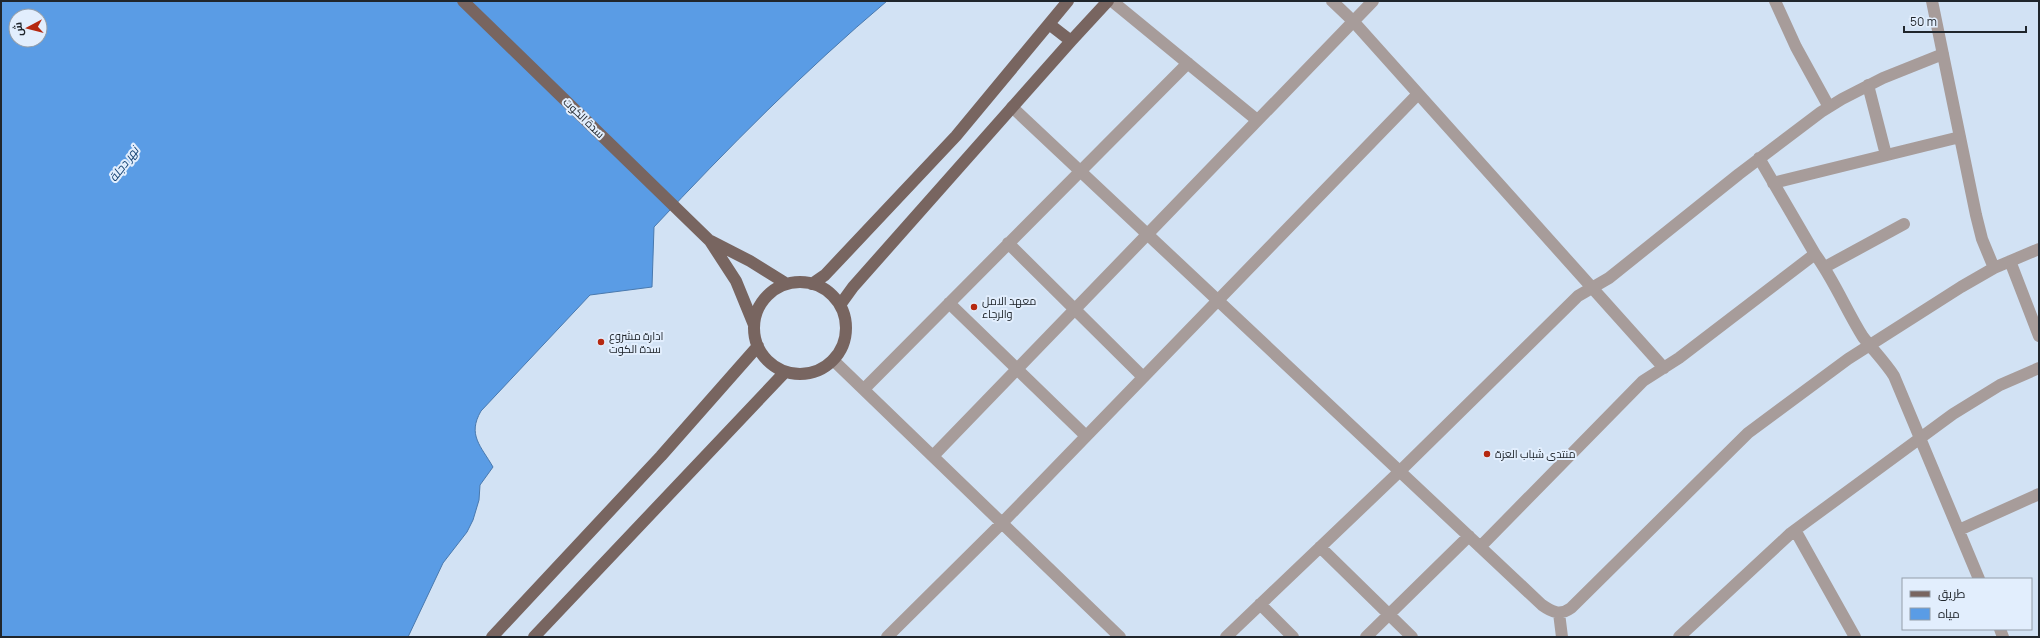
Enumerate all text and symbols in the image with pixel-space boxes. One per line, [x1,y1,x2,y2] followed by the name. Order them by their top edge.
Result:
[8,8,48,48] north arrow
[1904,8,2026,34] scale bar
[1910,13,1937,30] text: 50 m
[9,21,26,37] text: ش
[560,94,608,141] street label: سدة الكوت
[105,141,144,185] water label: نهر دجلة
[982,293,1036,321] place label: معهد الامل والرجاء
[969,302,979,312] marker: معهد الامل والرجاء
[609,328,663,356] place label: ادارة مشروع سدة الكوت
[596,337,606,347] marker: ادارة مشروع سدة الكوت
[1495,446,1576,461] place label: منتدى شباب العزة
[1482,449,1492,459] marker: منتدى شباب العزة
[1902,578,2032,630] legend
[1938,585,1966,602] text: طريق
[1938,605,1960,622] text: مياه

